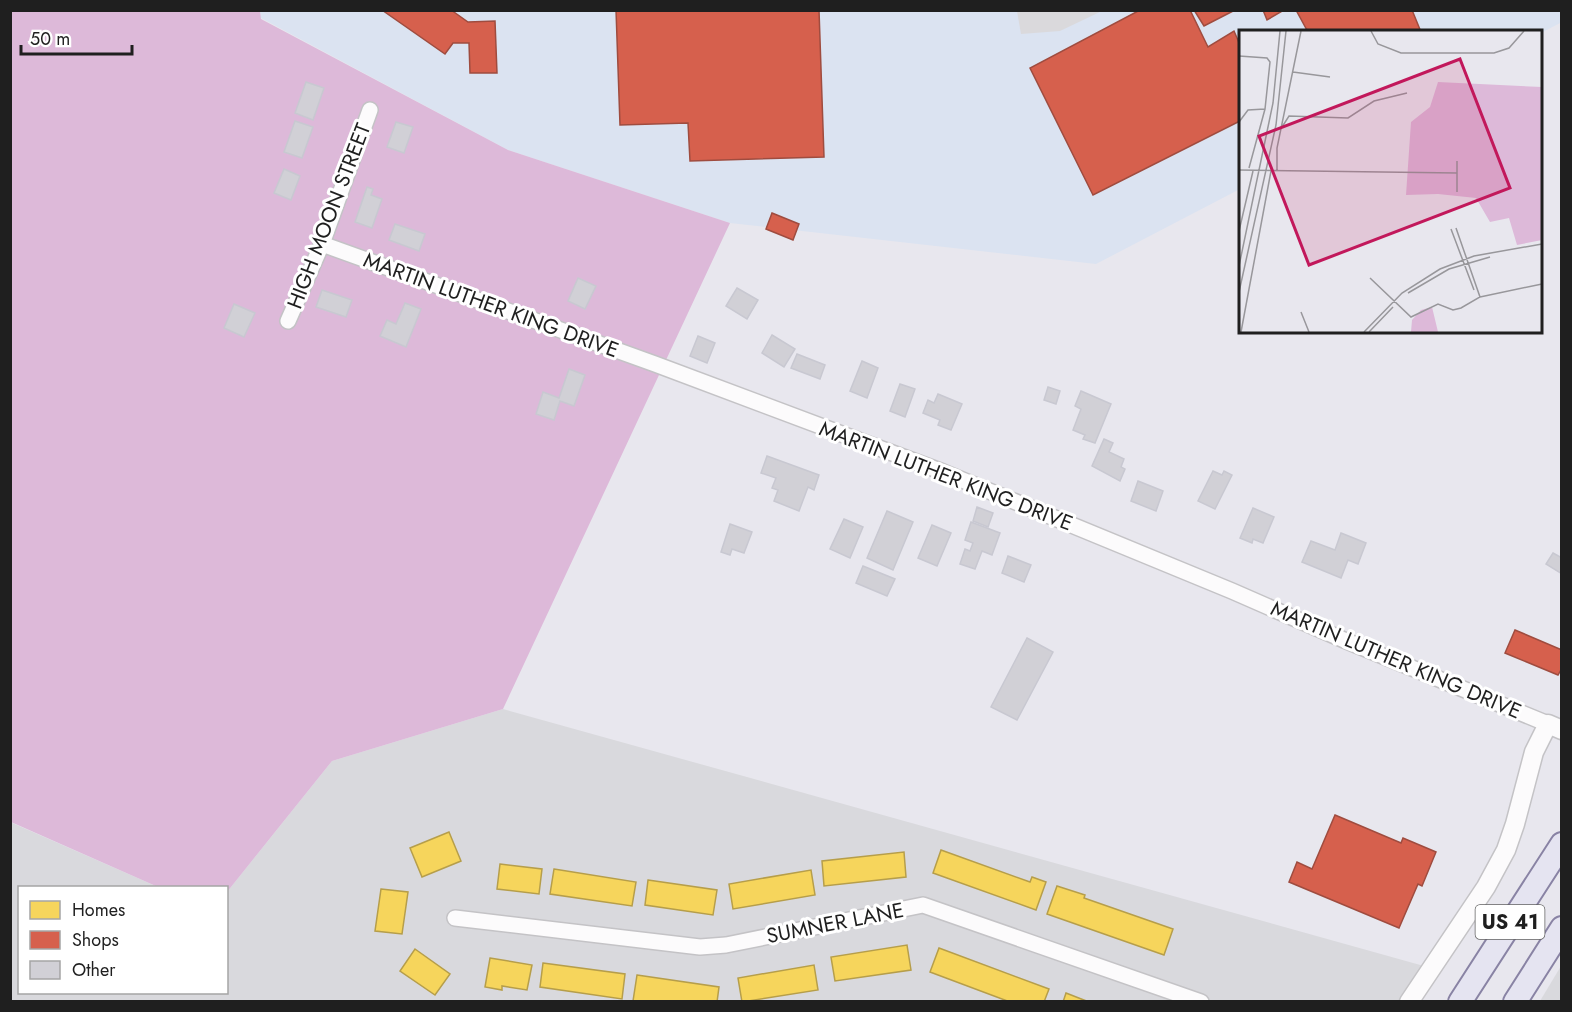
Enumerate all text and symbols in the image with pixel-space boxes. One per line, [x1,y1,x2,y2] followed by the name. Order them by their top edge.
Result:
[21,18,132,56] scale bar
[30,26,70,52] text: 50 m
[1239,30,1542,333] inset map
[280,119,378,313] street label: HIGH MOON STREET
[359,245,623,365] street label: MARTIN LUTHER KING DRIVE
[815,414,1077,538] street label: MARTIN LUTHER KING DRIVE
[1266,594,1526,726] street label: MARTIN LUTHER KING DRIVE
[18,886,228,994] legend
[764,895,906,951] street label: SUMNER LANE
[72,897,125,923] text: Homes
[1476,905,1544,939] road number: US 41
[72,927,119,953] text: Shops
[72,957,116,983] text: Other

